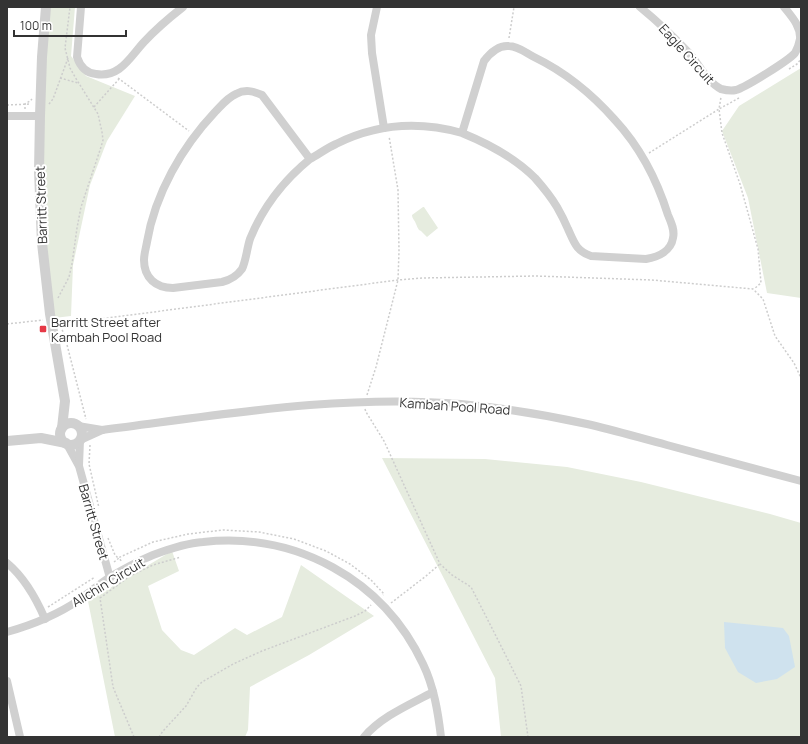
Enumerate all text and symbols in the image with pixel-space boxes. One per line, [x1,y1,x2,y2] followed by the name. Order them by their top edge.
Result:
[14,12,126,38] scale bar
[20,17,52,34] text: 100 m
[655,20,719,88] street label: Eagle Circuit
[31,166,51,244] street label: Barritt Street
[51,313,162,346] place label: Barritt Street after Kambah Pool Road
[38,324,48,334] marker: Barritt Street after Kambah Pool Road
[399,393,511,419] street label: Kambah Pool Road
[75,482,113,562] street label: Barritt Street
[68,553,148,611] street label: Allchin Circuit

